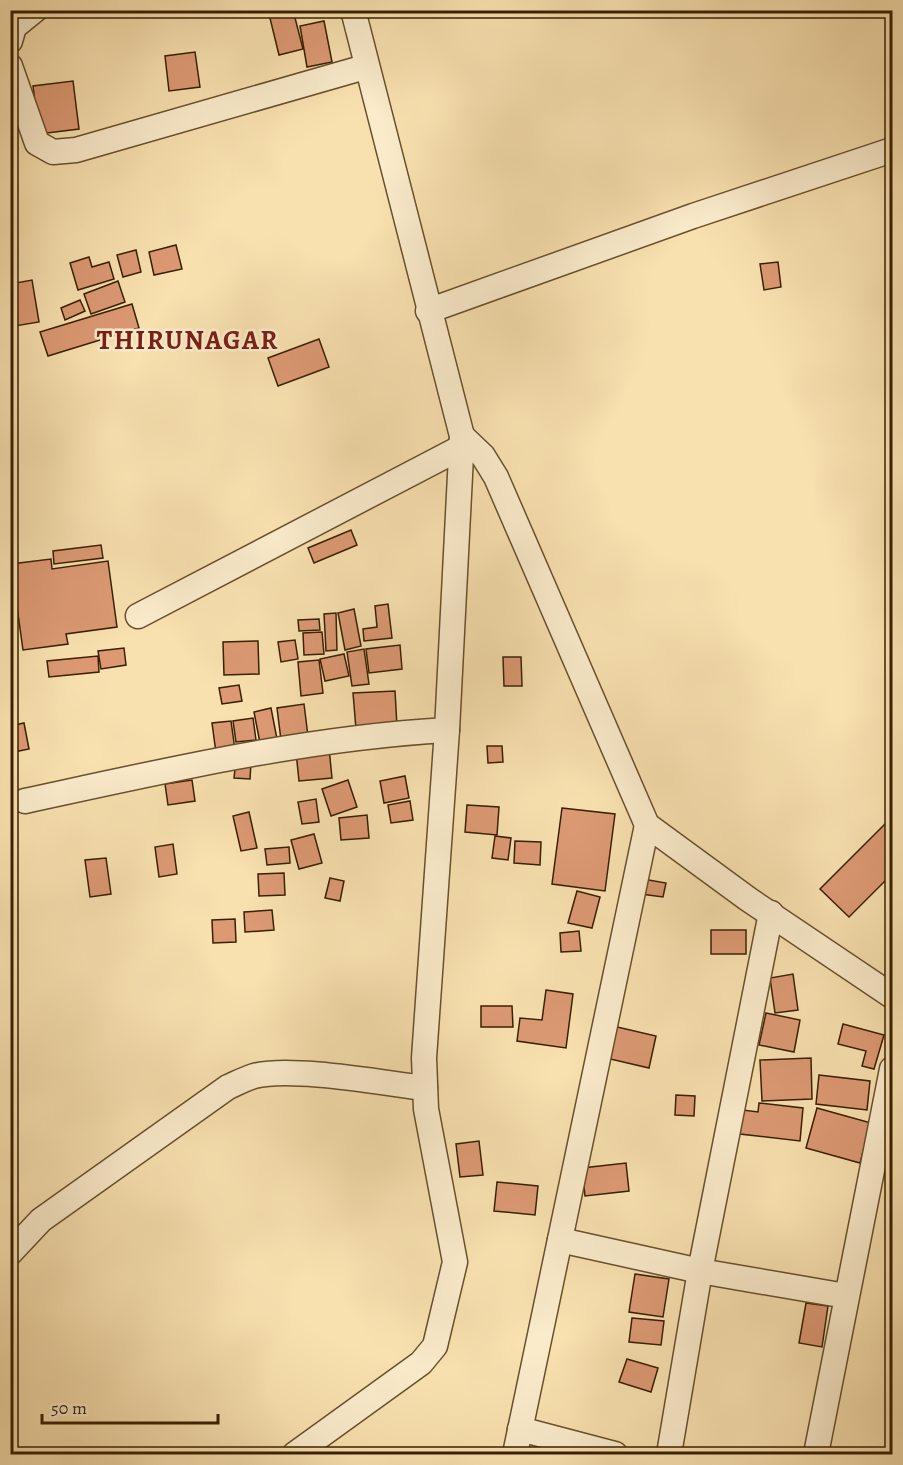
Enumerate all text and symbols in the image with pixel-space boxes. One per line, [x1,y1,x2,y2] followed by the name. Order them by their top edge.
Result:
[97,322,279,358] district label: THIRUNAGAR
[42,1387,218,1425] scale bar
[51,1396,87,1420] text: 50 m

